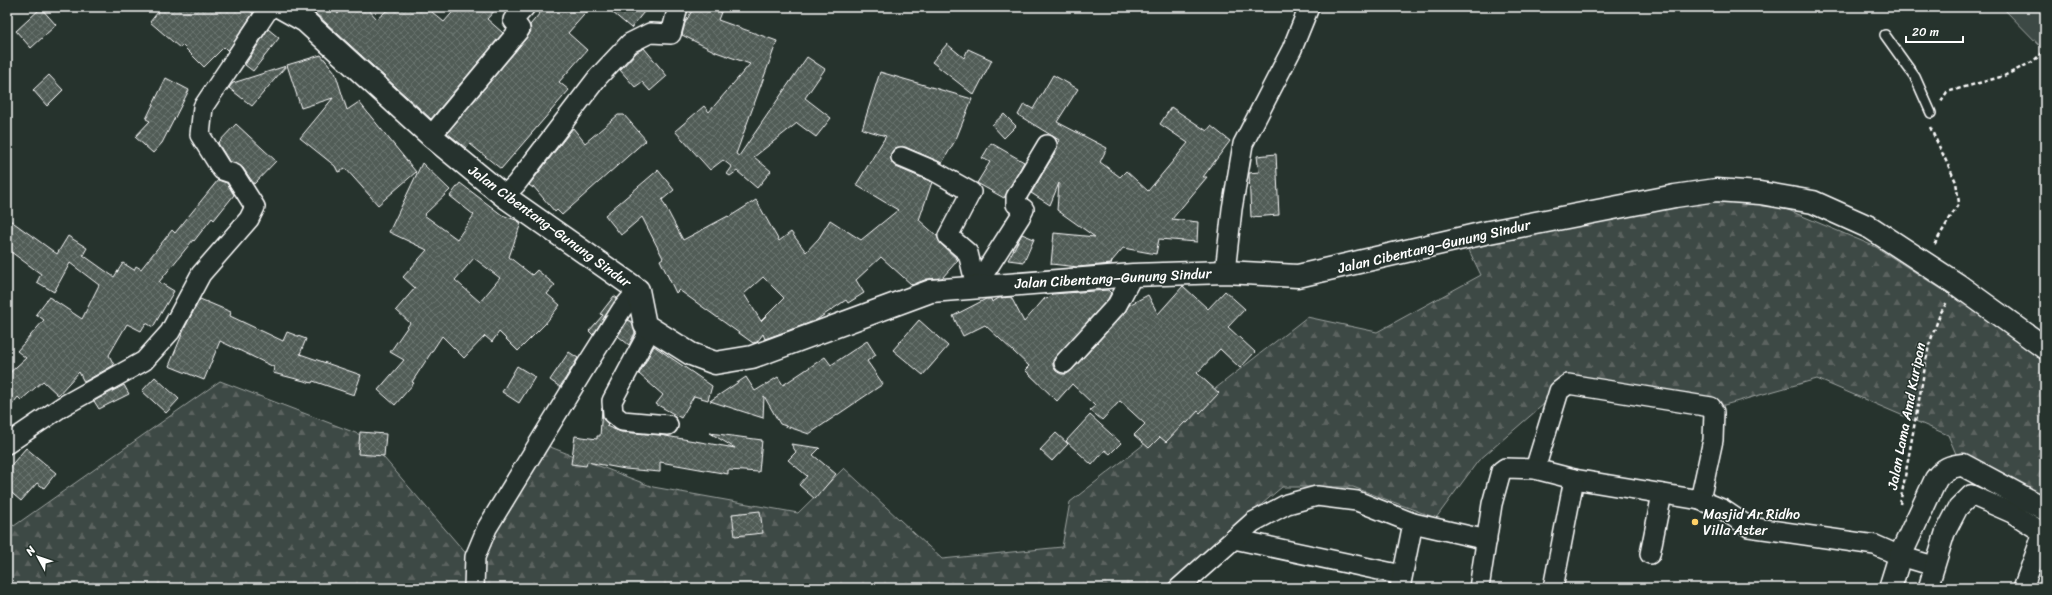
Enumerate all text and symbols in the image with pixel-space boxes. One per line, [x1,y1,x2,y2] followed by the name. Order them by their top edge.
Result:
[1906,18,1963,44] scale bar
[1912,21,1939,43] text: 20 m
[462,158,638,295] street label: Jalan Cibentang–Gunung Sindur
[1334,212,1534,281] street label: Jalan Cibentang–Gunung Sindur
[1013,261,1213,296] street label: Jalan Cibentang–Gunung Sindur
[1880,340,1933,493] street label: Jalan Lama Amd Kuripan
[1703,502,1800,543] place label: Masjid Ar Ridho Villa Aster
[1690,517,1700,527] marker: Masjid Ar Ridho Villa Aster
[18,537,58,577] north arrow
[20,542,41,561] text: N

